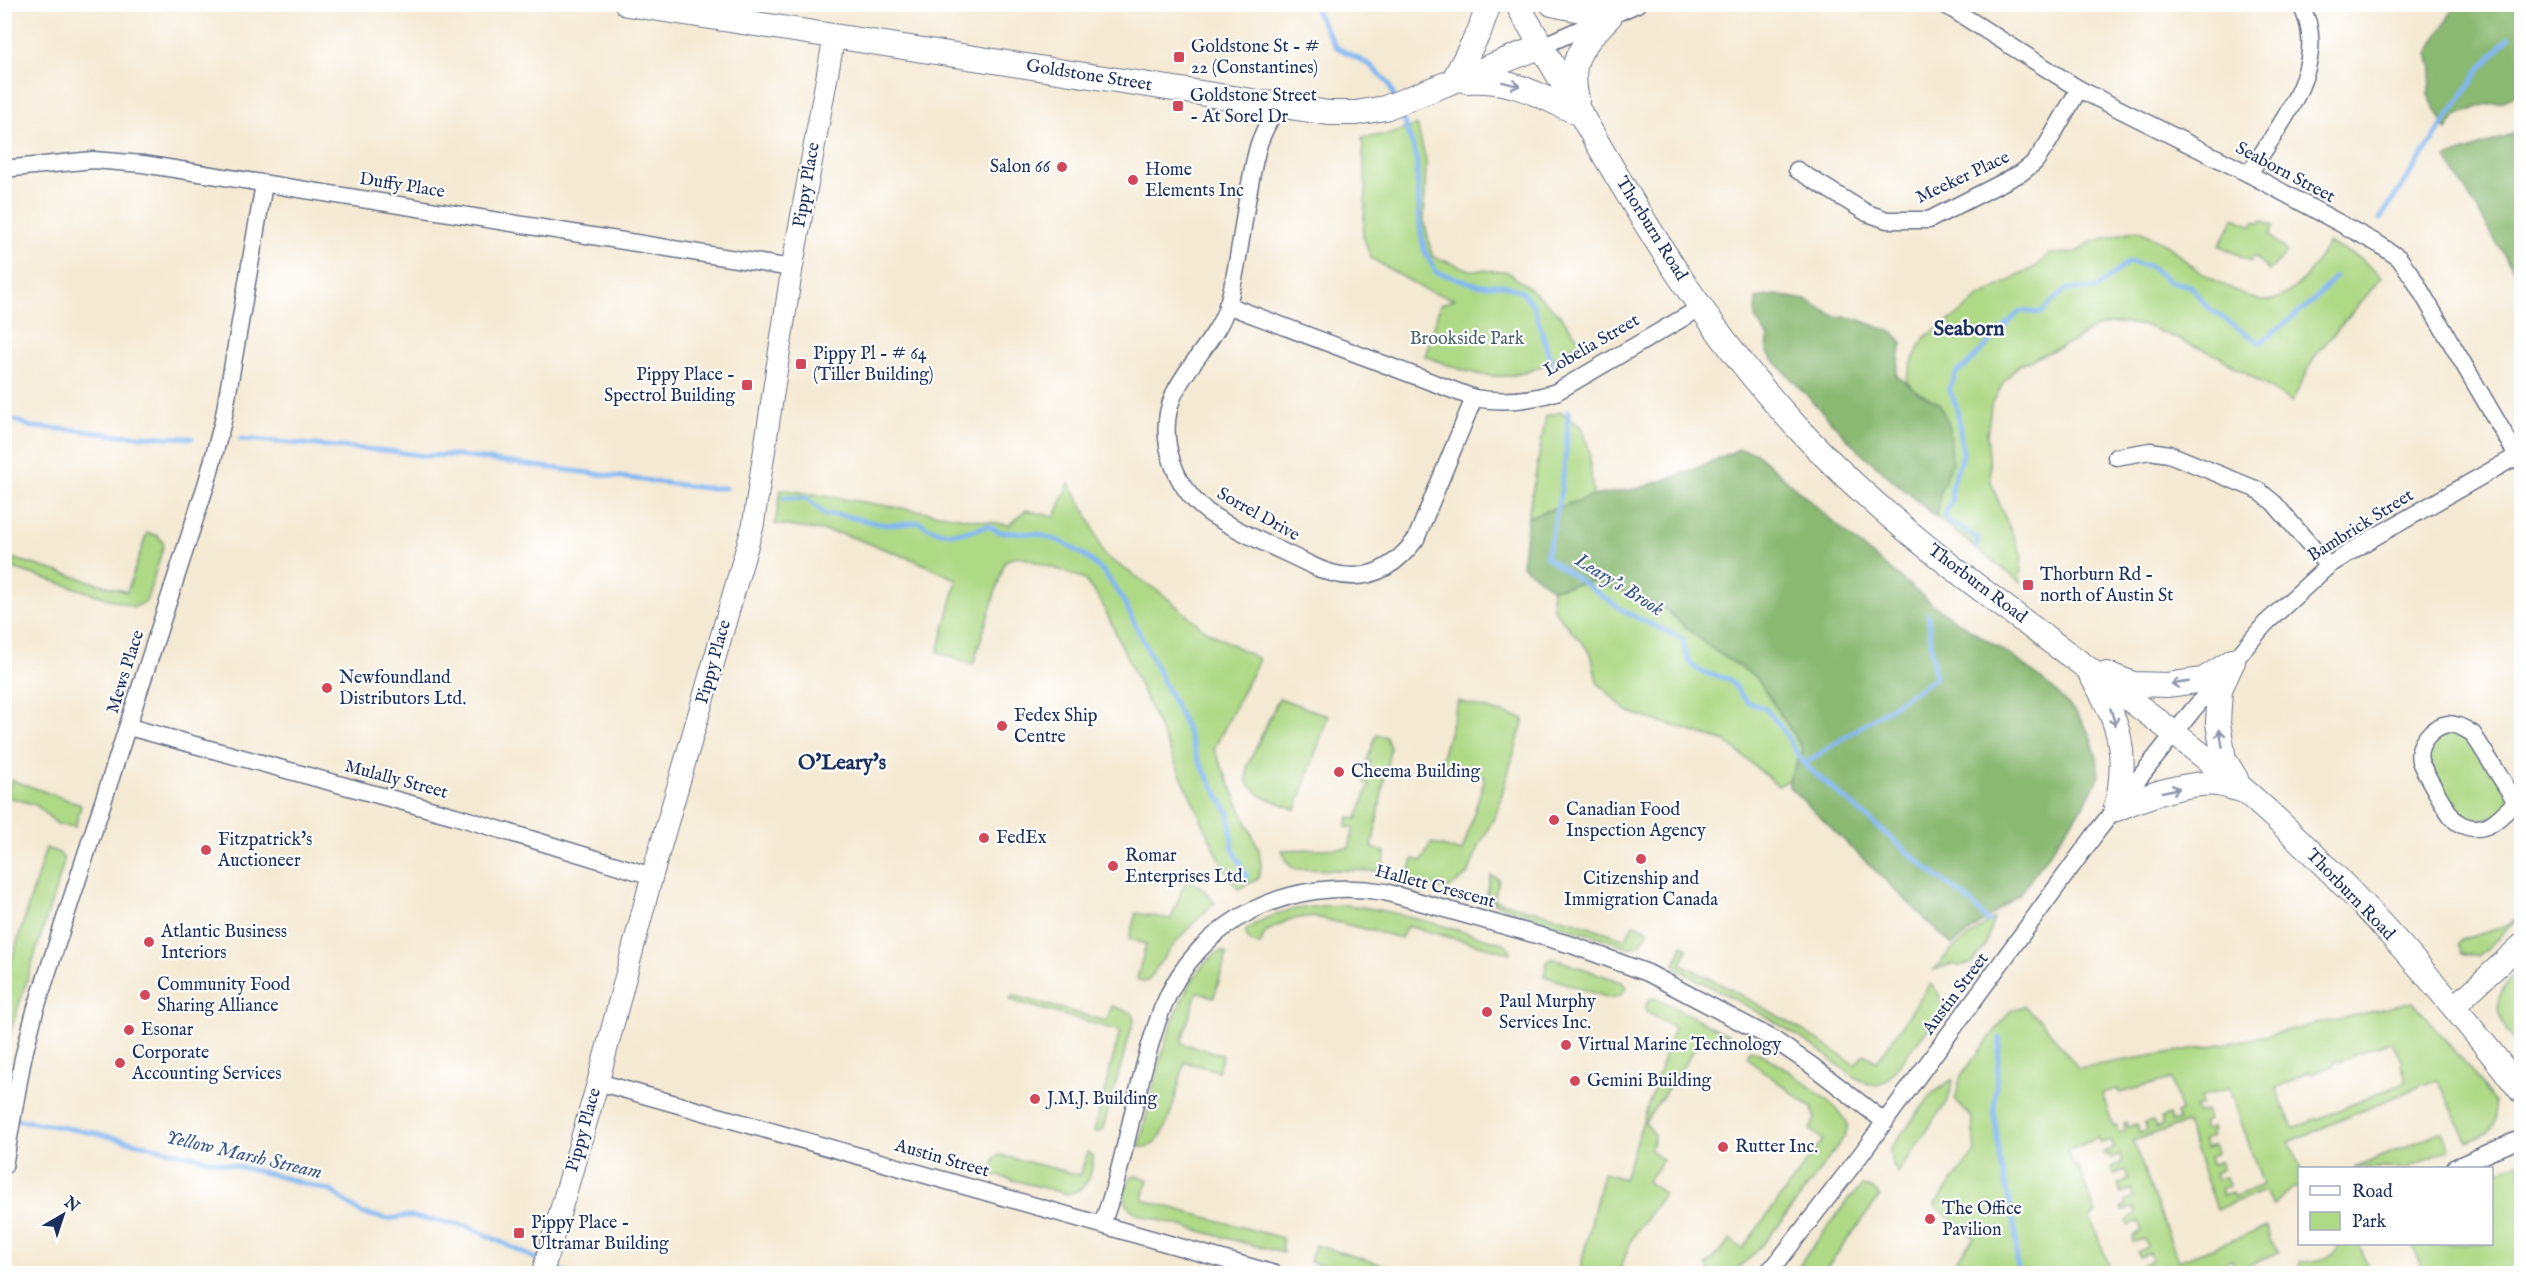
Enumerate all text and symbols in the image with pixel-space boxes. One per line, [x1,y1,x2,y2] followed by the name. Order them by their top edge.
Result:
[1191,36,1319,80] place label: Goldstone St - # 22 (Constantines)
[1172,50,1186,64] marker: Goldstone St - # 22 (Constantines)
[1024,55,1154,97] street label: Goldstone Street
[1501,79,1520,91] one-way arrow
[1190,85,1317,129] place label: Goldstone Street - At Sorel Dr
[1171,99,1185,113] marker: Goldstone Street - At Sorel Dr
[2231,137,2339,209] street label: Seaborn Street
[788,140,826,230] street label: Pippy Place
[1912,146,2014,210] street label: Meeker Place
[990,156,1050,179] place label: Salon 66
[1145,159,1244,203] place label: Home Elements Inc
[1055,160,1069,174] marker: Salon 66
[358,168,446,204] street label: Duffy Place
[1126,173,1140,187] marker: Home Elements Inc
[1610,173,1692,286] street label: Thorburn Road
[1540,309,1644,383] street label: Lobelia Street
[1934,316,2004,343] district label: Seaborn
[1410,328,1525,351] park label: Brookside Park
[813,343,934,387] place label: Pippy Pl - # 64 (Tiller Building)
[794,357,808,371] marker: Pippy Pl - # 64 (Tiller Building)
[604,364,735,408] place label: Pippy Place - Spectrol Building
[740,378,754,392] marker: Pippy Place - Spectrol Building
[1213,483,1303,547] street label: Sorrel Drive
[2304,484,2418,568] street label: Bambrick Street
[1923,539,2032,629] street label: Thorburn Road
[1569,547,1668,622] water label: Leary's Brook
[2040,564,2173,608] place label: Thorburn Rd - north of Austin St
[2021,578,2035,592] marker: Thorburn Rd - north of Austin St
[691,617,737,707] street label: Pippy Place
[102,627,150,717] street label: Mews Place
[339,667,466,711] place label: Newfoundland Distributors Ltd.
[2171,678,2191,689] one-way arrow
[320,681,334,695] marker: Newfoundland Distributors Ltd.
[1014,705,1098,749] place label: Fedex Ship Centre
[2108,707,2119,726] one-way arrow
[995,719,1009,733] marker: Fedex Ship Centre
[2215,729,2226,749] one-way arrow
[798,750,886,777] district label: O'Leary's
[342,755,450,805] street label: Mulally Street
[1351,761,1480,784] place label: Cheema Building
[1332,765,1346,779] marker: Cheema Building
[2161,784,2180,795] one-way arrow
[1566,799,1706,843] place label: Canadian Food Inspection Agency
[1547,813,1561,827] marker: Canadian Food Inspection Agency
[996,827,1047,850] place label: FedEx
[217,829,312,873] place label: Fitzpatrick's Auctioneer
[977,831,991,845] marker: FedEx
[199,843,213,857] marker: Fitzpatrick's Auctioneer
[2301,844,2400,946] street label: Thorburn Road
[1125,845,1247,889] place label: Romar Enterprises Ltd.
[1634,852,1648,866] marker: Citizenship and Immigration Canada
[1106,859,1120,873] marker: Romar Enterprises Ltd.
[1372,860,1498,914] street label: Hallett Crescent
[1564,868,1718,912] place label: Citizenship and Immigration Canada
[160,921,287,965] place label: Atlantic Business Interiors
[142,935,156,949] marker: Atlantic Business Interiors
[1917,948,1994,1040] street label: Austin Street
[157,974,291,1018] place label: Community Food Sharing Alliance
[138,988,152,1002] marker: Community Food Sharing Alliance
[1499,991,1596,1035] place label: Paul Murphy Services Inc.
[1480,1005,1494,1019] marker: Paul Murphy Services Inc.
[141,1019,194,1042] place label: Esonar
[122,1023,136,1037] marker: Esonar
[1577,1034,1781,1057] place label: Virtual Marine Technology
[1559,1038,1573,1052] marker: Virtual Marine Technology
[131,1042,282,1086] place label: Corporate Accounting Services
[113,1056,127,1070] marker: Corporate Accounting Services
[1587,1070,1712,1093] place label: Gemini Building
[1568,1074,1582,1088] marker: Gemini Building
[561,1085,607,1175] street label: Pippy Place
[1045,1088,1157,1111] place label: J.M.J. Building
[1028,1092,1042,1106] marker: J.M.J. Building
[164,1125,324,1185] water label: Yellow Marsh Stream
[891,1134,992,1183] street label: Austin Street
[1735,1136,1818,1159] place label: Rutter Inc.
[1716,1140,1730,1154] marker: Rutter Inc.
[2298,1167,2493,1245] legend
[2352,1181,2393,1204] text: Road
[33,1185,93,1245] north arrow
[59,1192,83,1217] text: N
[1942,1198,2022,1242] place label: The Office Pavilion
[2352,1211,2387,1234] text: Park
[531,1212,669,1256] place label: Pippy Place - Ultramar Building
[1923,1212,1937,1226] marker: The Office Pavilion
[512,1226,526,1240] marker: Pippy Place - Ultramar Building

